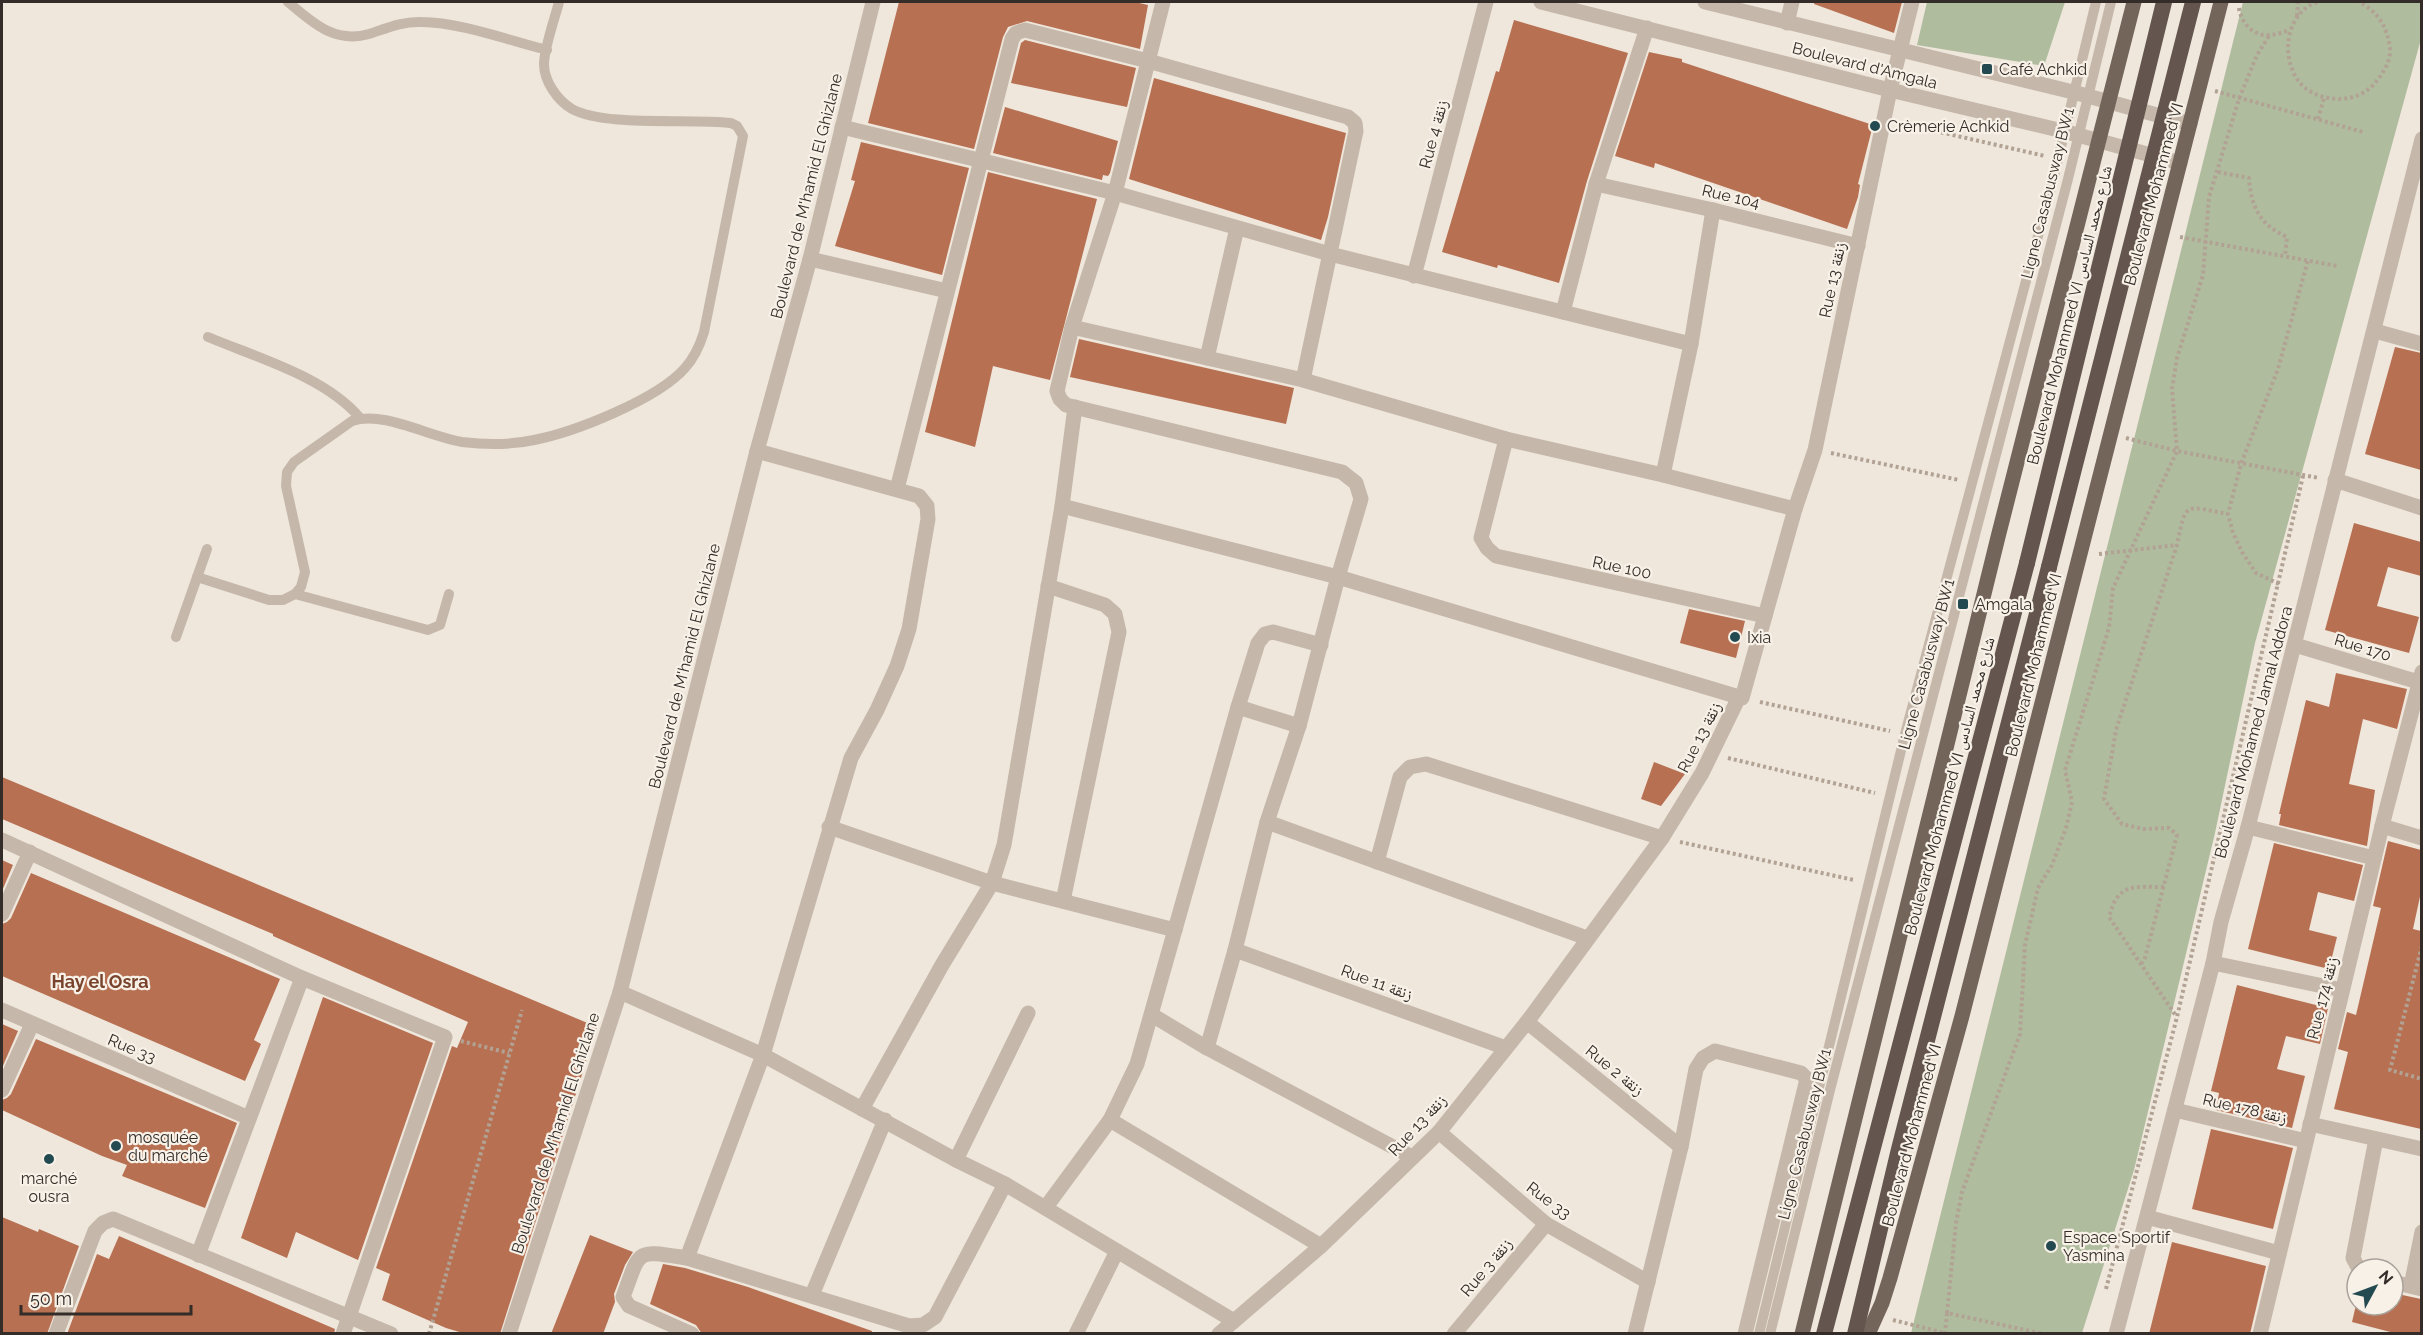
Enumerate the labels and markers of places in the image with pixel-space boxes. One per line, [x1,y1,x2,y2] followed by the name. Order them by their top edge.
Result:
[1999,60,2087,79] place label: Café Achkid
[1980,62,1994,76] marker: Café Achkid
[1887,117,2010,136] place label: Crèmerie Achkid
[1868,119,1882,133] marker: Crèmerie Achkid
[1975,595,2032,614] place label: Amgala
[1956,597,1970,611] marker: Amgala
[1747,628,1771,647] place label: Ixia
[1728,630,1742,644] marker: Ixia
[128,1128,208,1165] place label: mosquée du marché
[109,1139,123,1153] marker: mosquée du marché
[42,1152,56,1166] marker: marché ousra
[21,1169,77,1206] place label: marché ousra
[2063,1228,2171,1265] place label: Espace Sportif Yasmina
[2044,1239,2058,1253] marker: Espace Sportif Yasmina

